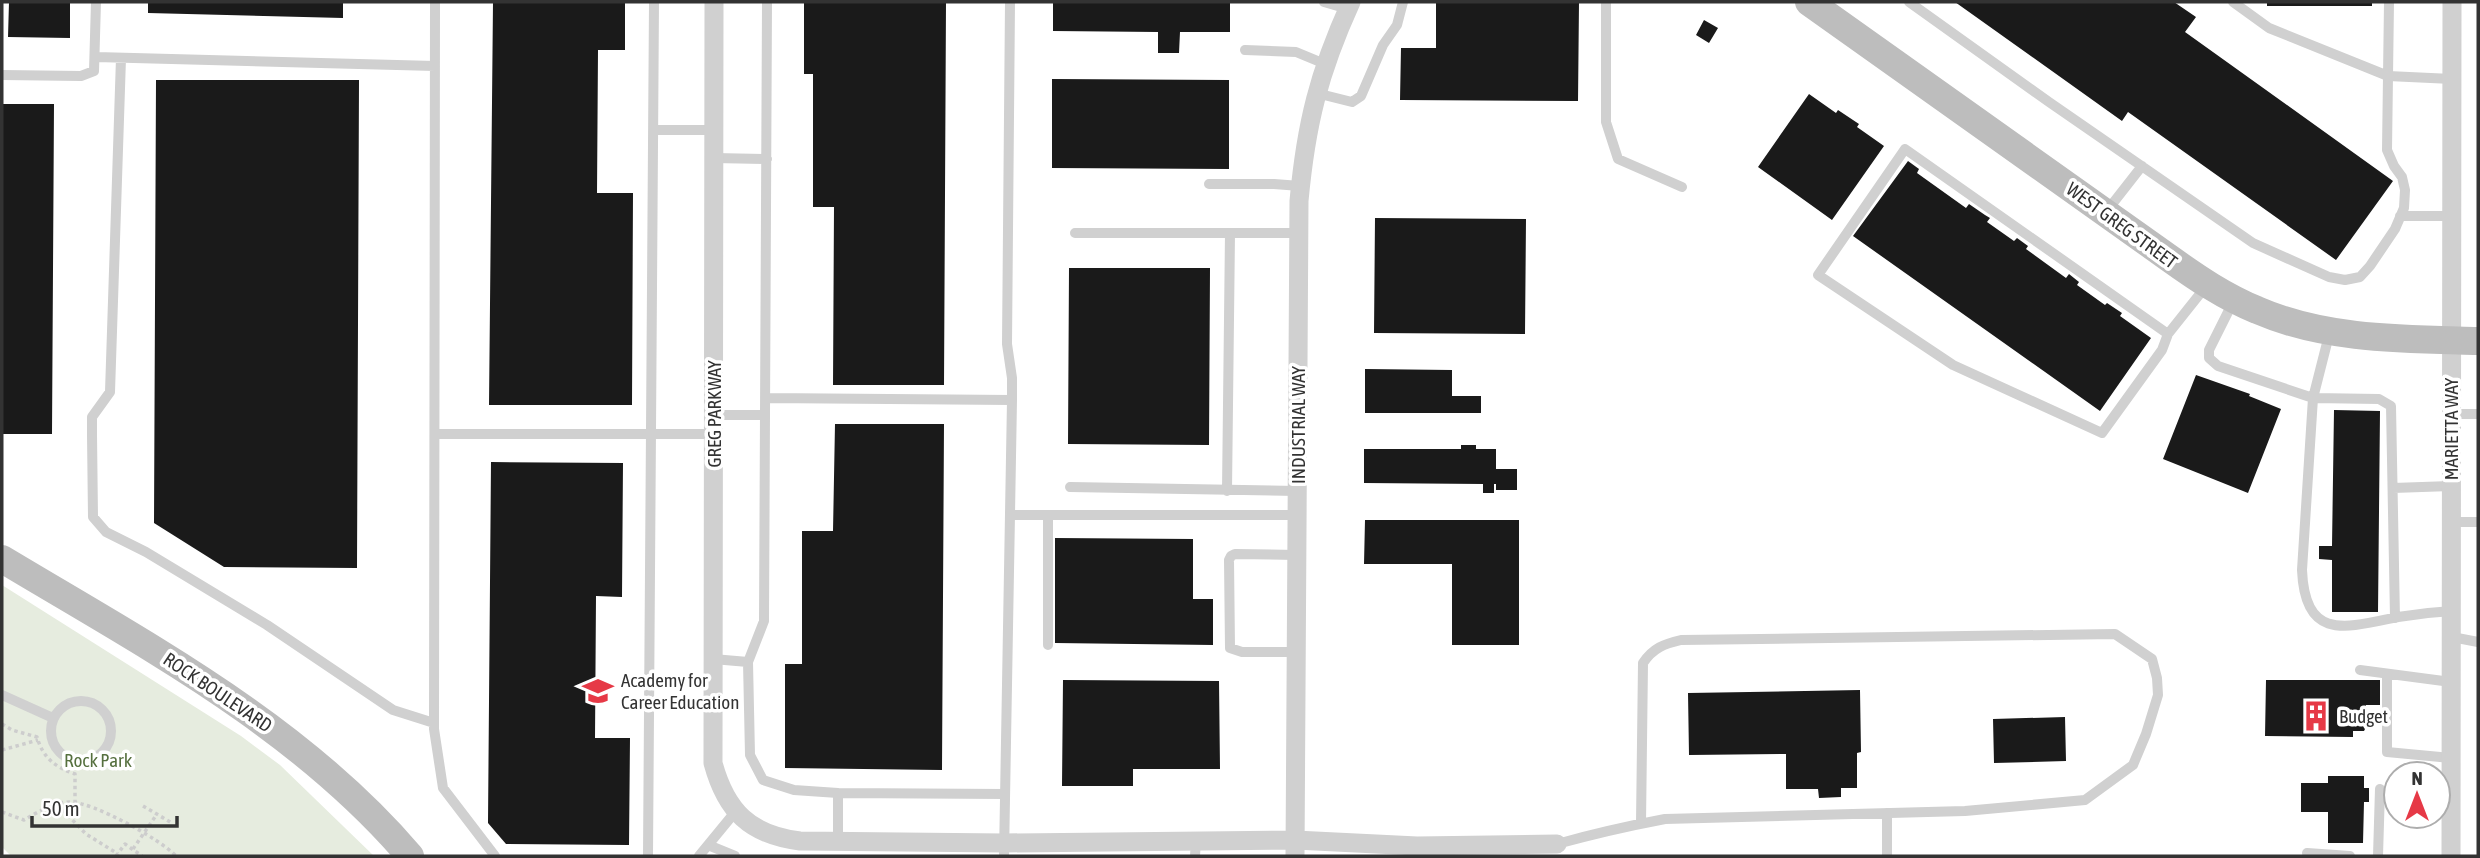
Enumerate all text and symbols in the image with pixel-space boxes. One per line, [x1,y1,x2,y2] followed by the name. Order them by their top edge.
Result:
[2062,177,2182,273] street label: WEST GREG STREET
[703,360,725,468] street label: GREG PARKWAY
[1287,365,1309,484] street label: INDUSTRIAL WAY
[2440,377,2462,480] street label: MARIETTA WAY
[160,648,276,736] street label: ROCK BOULEVARD
[621,669,739,713] place label: Academy for Career Education
[581,674,615,708] school or university icon: Academy for Career Education
[2299,699,2333,733] building icon: Budget
[2339,705,2388,727] place label: Budget
[64,749,133,771] park label: Rock Park
[2382,760,2452,830] north arrow
[2411,767,2423,789] text: N
[32,784,177,828] scale bar
[42,796,80,820] text: 50 m

